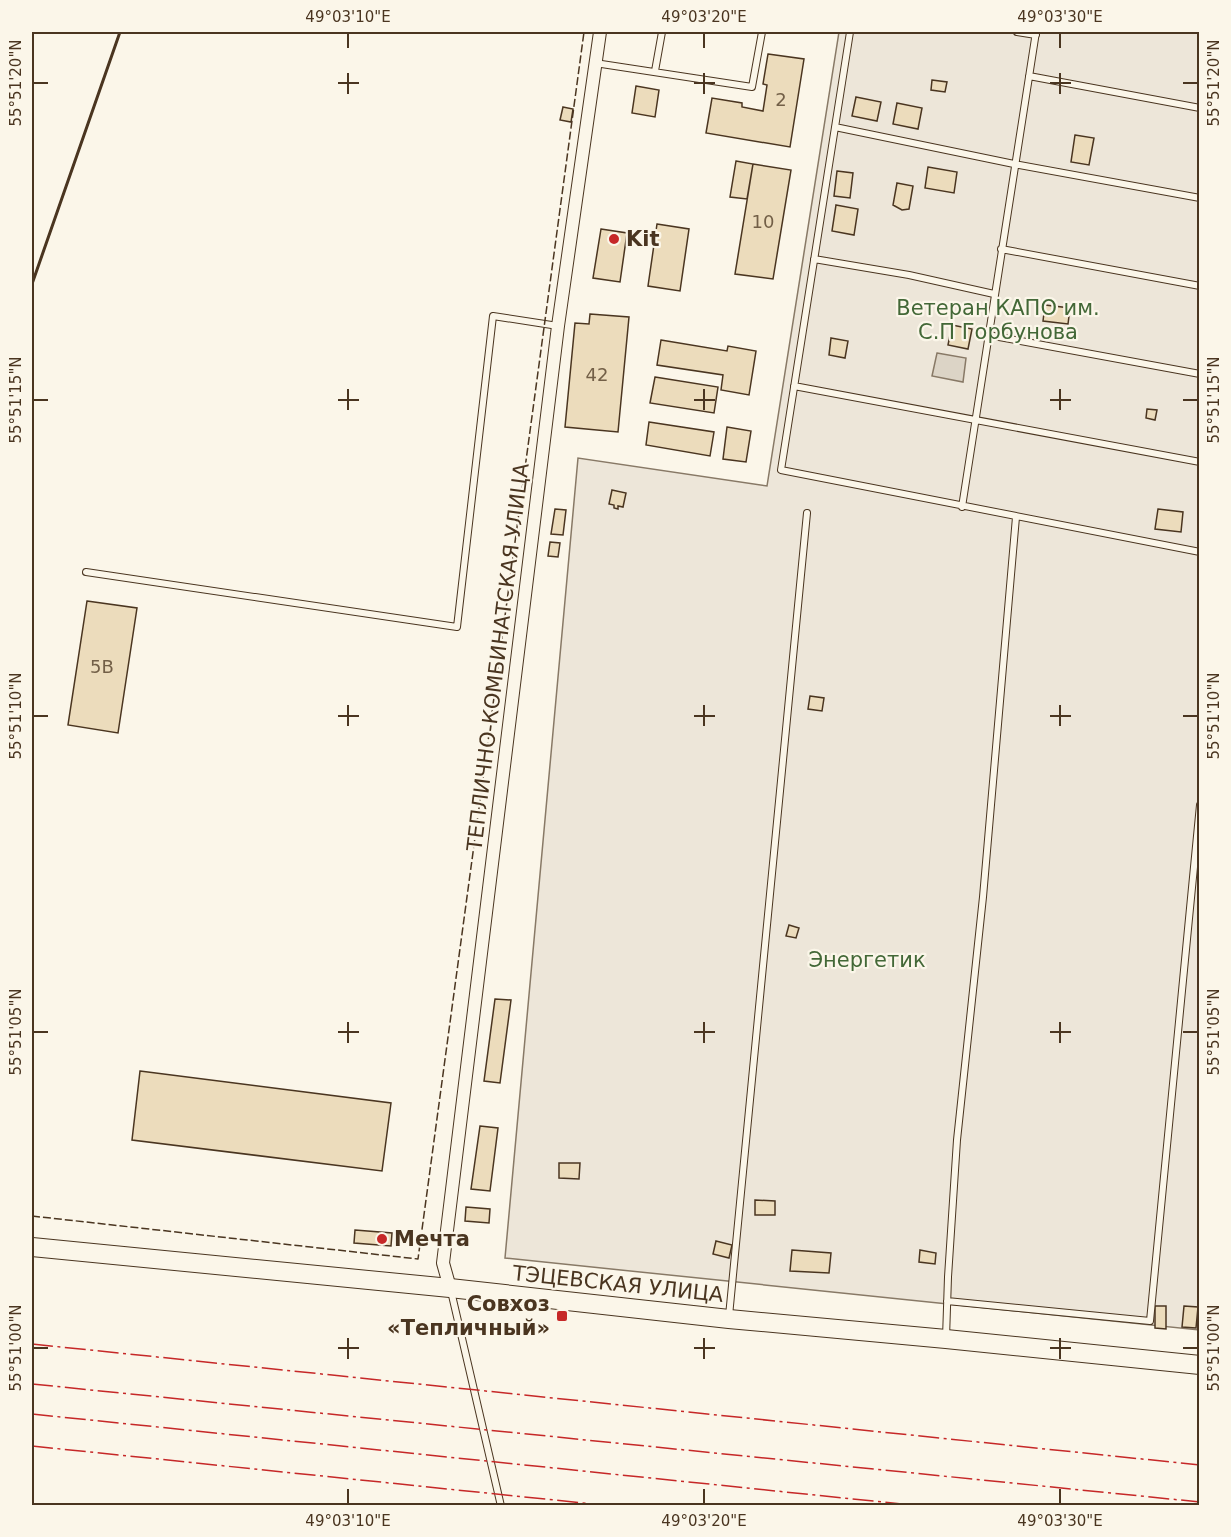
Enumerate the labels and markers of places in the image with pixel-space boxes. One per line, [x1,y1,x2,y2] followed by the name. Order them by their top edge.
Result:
[626,227,660,251] place label: Kit
[607,232,621,246] marker: Kit
[394,1227,470,1251] place label: Мечта
[375,1232,389,1246] marker: Мечта
[387,1292,550,1340] place label: Совхоз «Тепличный»
[555,1309,569,1323] marker: Совхоз «Тепличный»

